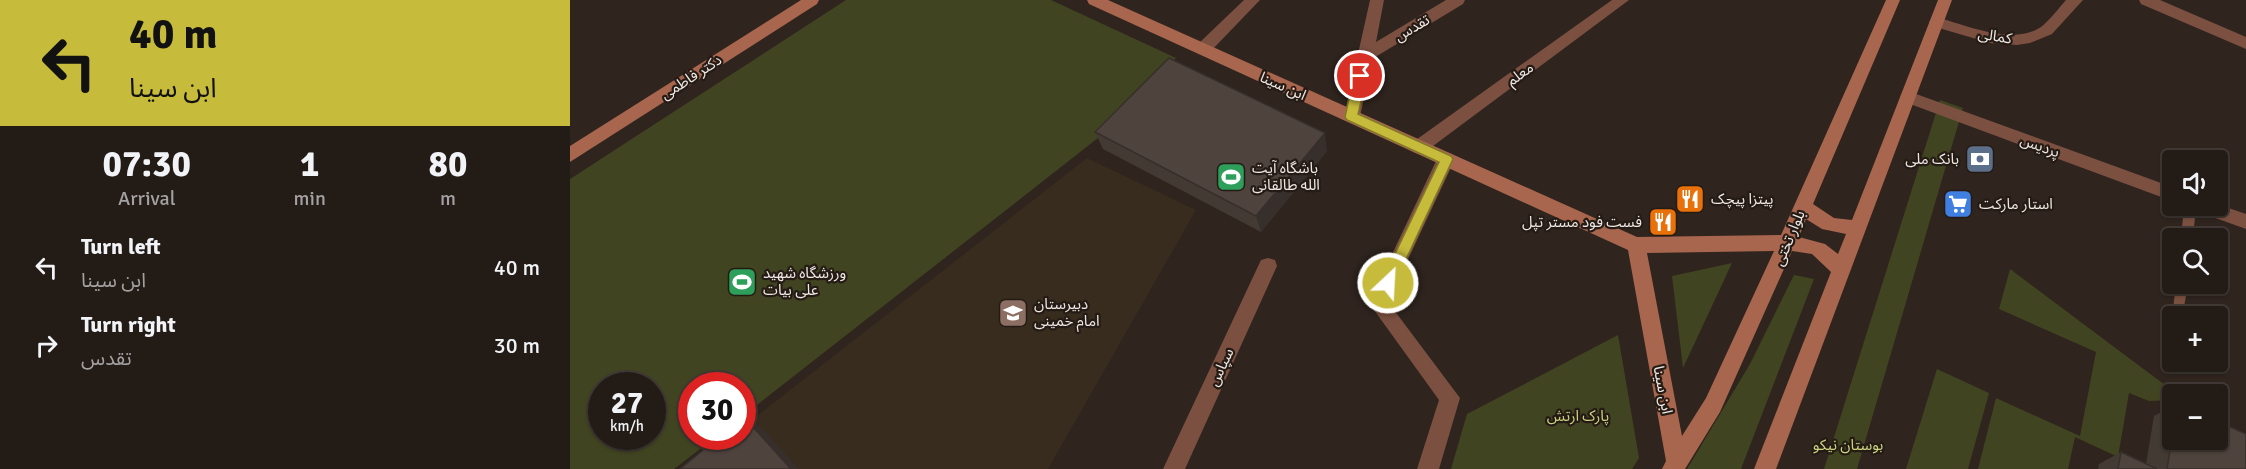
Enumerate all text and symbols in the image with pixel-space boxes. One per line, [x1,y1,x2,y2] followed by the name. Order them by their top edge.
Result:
[129,9,218,60] text: 40 m
[1391,10,1433,46] street label: تقدس
[30,24,108,102] icon: left
[1977,24,2014,48] street label: کمالی
[1334,50,1385,101] pin
[657,51,725,103] street label: دکتر فاطمی
[1503,58,1538,91] street label: معلم
[1343,59,1376,92] icon: arrive
[1257,68,1309,104] street label: ابن سینا
[129,72,217,105] text: ابن سینا
[2017,131,2062,162] street label: پردیس
[103,142,191,187] text: 07:30
[300,142,319,187] text: 1
[428,142,467,187] text: 80
[1964,143,1996,175] bank icon: بانک ملی
[1905,150,1959,168] place label: بانک ملی
[2162,150,2228,450] map controls
[2162,150,2228,216] button: sound
[1252,159,1320,194] place label: باشگاه آیت الله طالقانی
[1215,161,1247,193] sports icon: باشگاه آیت الله طالقانی
[1674,183,1706,215] restaurant icon: پیتزا پیچک
[118,186,176,211] text: Arrival
[294,186,326,211] text: min
[440,186,456,211] text: m
[1942,188,1974,220] supermarket icon: استار مارکت
[1711,190,1773,209] place label: پیتزا پیچک
[1979,195,2053,213] place label: استار مارکت
[1647,206,1679,238] restaurant icon: فست فود مستر تپل
[1769,207,1809,269] street label: بلوار تختی
[1522,213,1642,232] place label: فست فود مستر تپل
[2162,228,2228,294] button: search
[81,233,161,260] text: Turn left
[30,251,63,284] icon: left
[1356,251,1420,315] position arrow
[494,254,540,281] text: 40 m
[763,264,846,299] place label: ورزشگاه شهید علی بیات
[726,266,758,298] sports icon: ورزشگاه شهید علی بیات
[81,268,146,293] text: ابن سینا
[1034,295,1100,332] place label: دبیرستان امام خمینی
[997,297,1029,329] school or university icon: دبیرستان امام خمینی
[2162,306,2228,372] button: +
[81,311,176,338] text: Turn right
[30,329,63,362] icon: right
[494,332,540,359] text: 30 m
[1204,345,1239,389] street label: سپاس
[81,346,132,371] text: تقدس
[1650,364,1676,416] street label: ابن سینا
[678,372,756,450] speed limit sign: 30
[2162,384,2228,450] button: −
[611,385,643,422] text: 27
[1547,407,1609,426] park label: پارک ارتش
[610,417,644,435] text: km/h
[1813,436,1883,454] park label: بوستان نیکو

